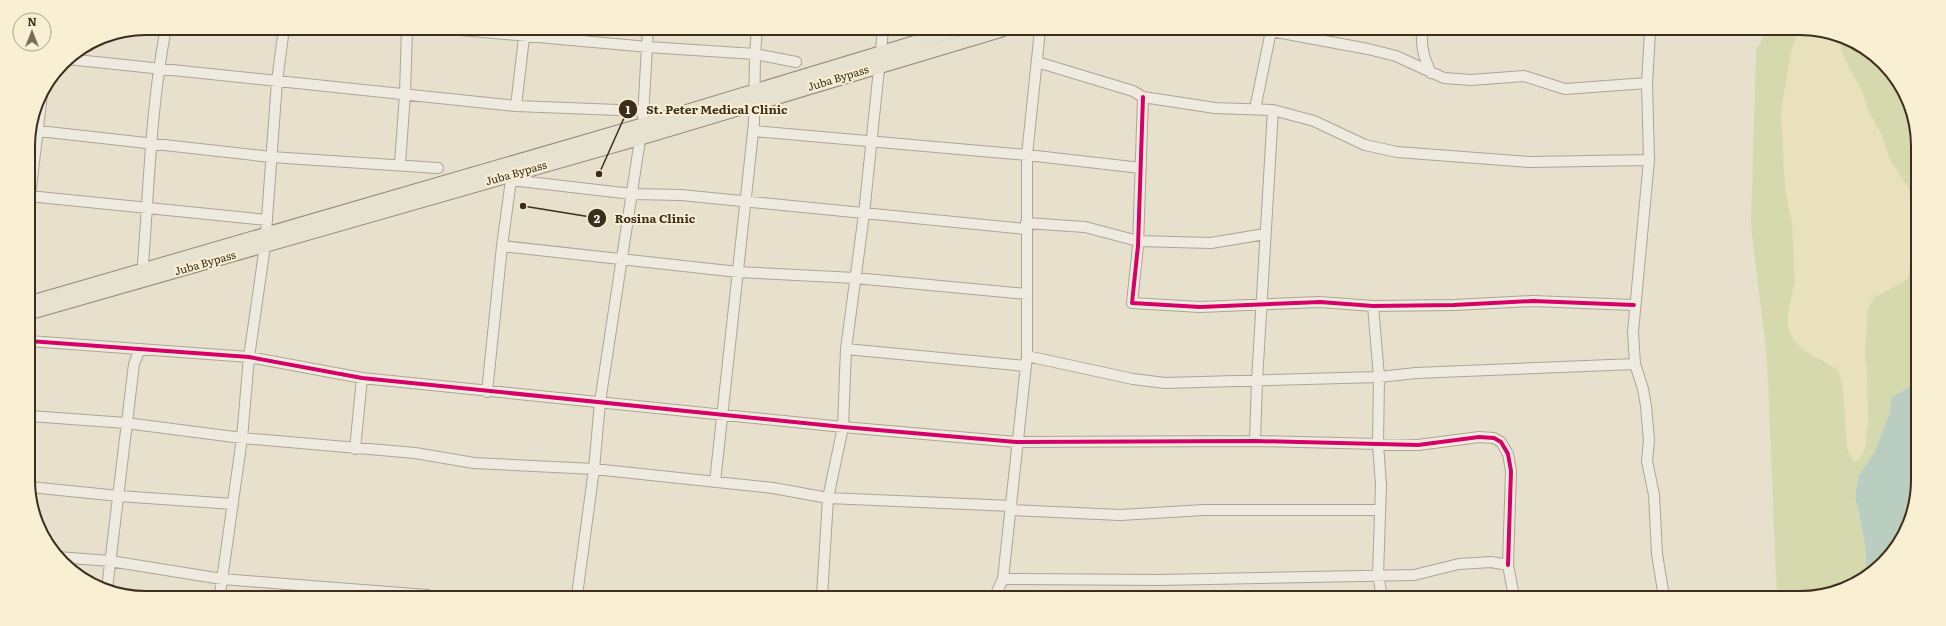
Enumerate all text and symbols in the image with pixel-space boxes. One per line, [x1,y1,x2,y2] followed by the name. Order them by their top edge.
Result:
[12,12,52,52] north arrow
[27,13,37,29] text: N
[805,60,870,94] street label: Juba Bypass
[618,97,795,121] callout: St. Peter Medical Clinic
[626,100,631,118] text: 1
[646,100,788,118] text: St. Peter Medical Clinic
[483,156,548,188] street label: Juba Bypass
[587,206,704,230] callout: Rosina Clinic
[594,209,601,227] text: 2
[615,209,696,227] text: Rosina Clinic
[172,246,237,278] street label: Juba Bypass

